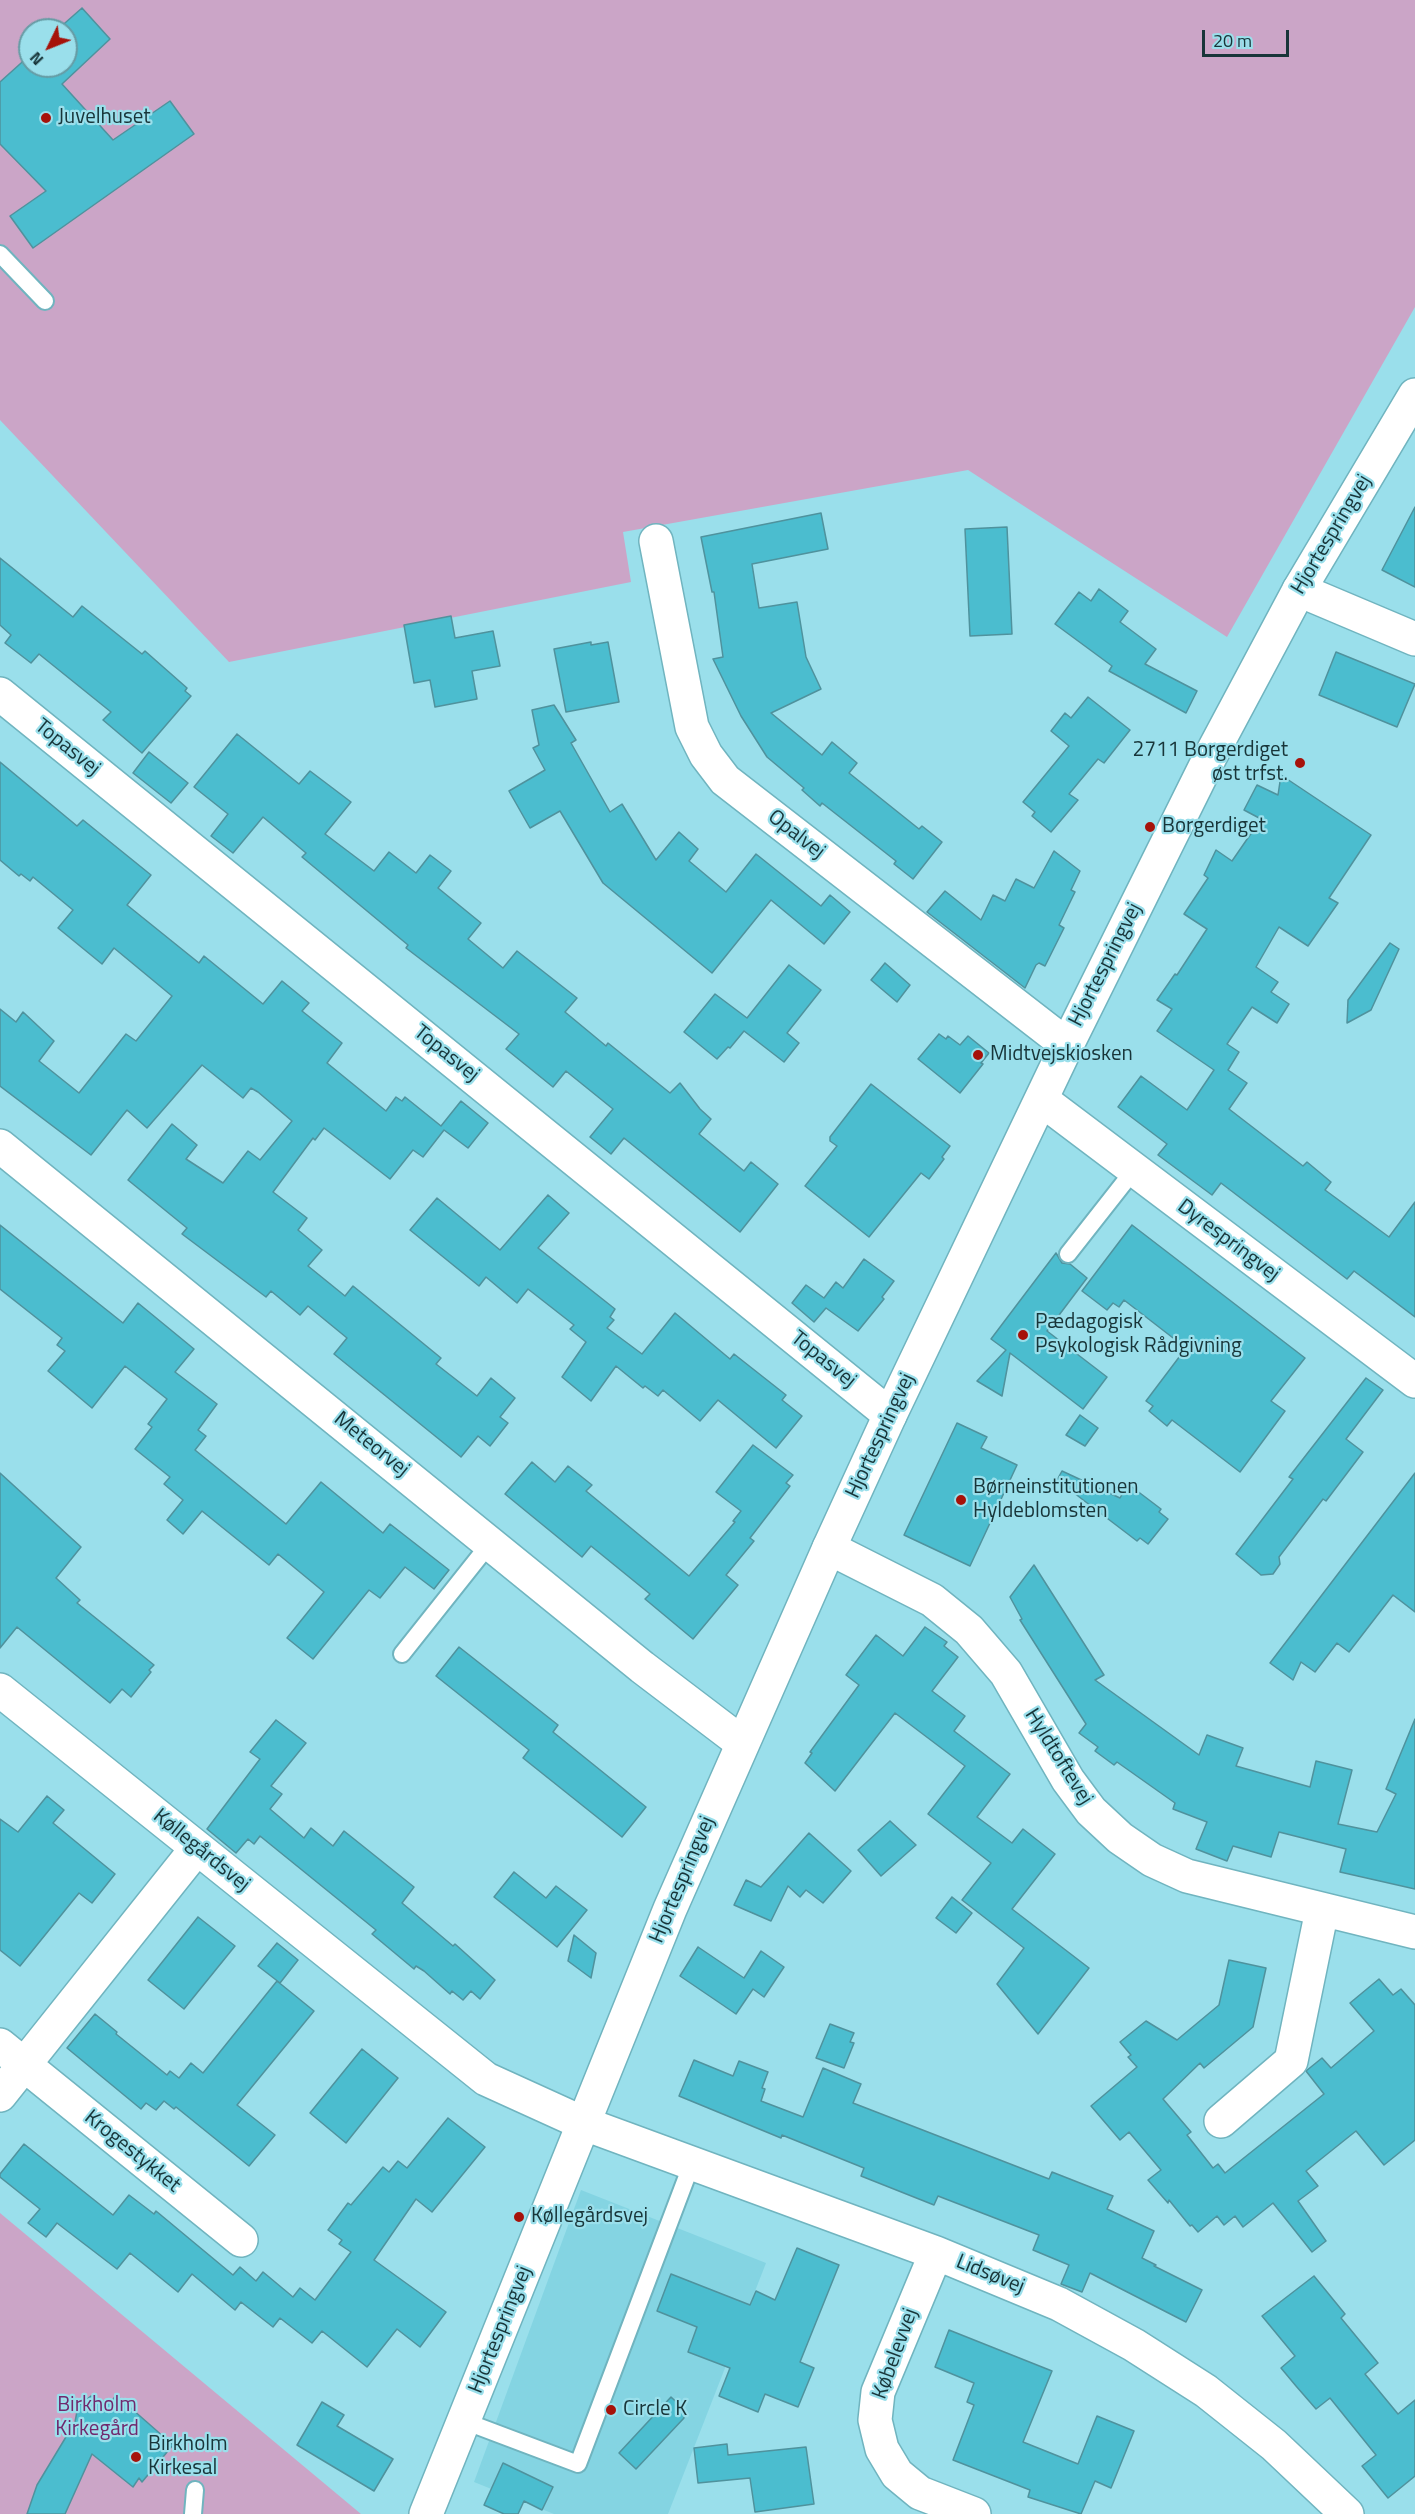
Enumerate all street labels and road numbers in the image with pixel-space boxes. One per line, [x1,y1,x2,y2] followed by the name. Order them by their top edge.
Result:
[1286,471,1378,599] street label: Hjortespringvej
[29,714,105,782] street label: Topasvej
[762,805,830,865] street label: Opalvej
[1064,899,1148,1031] street label: Hjortespringvej
[408,1020,484,1088] street label: Topasvej
[1172,1194,1284,1288] street label: Dyrespringvej
[785,1326,861,1394] street label: Topasvej
[841,1370,921,1502] street label: Hjortespringvej
[328,1407,414,1483] street label: Meteorvej
[1019,1704,1097,1810] street label: Hyldtoftevej
[148,1804,254,1898] street label: Køllegårdsvej
[645,1813,721,1947] street label: Hjortespringvej
[79,2106,185,2198] street label: Krogestykket
[952,2250,1028,2300] street label: Lidsøvej
[464,2263,538,2397] street label: Hjortespringvej
[868,2305,924,2403] street label: Købelevvej

